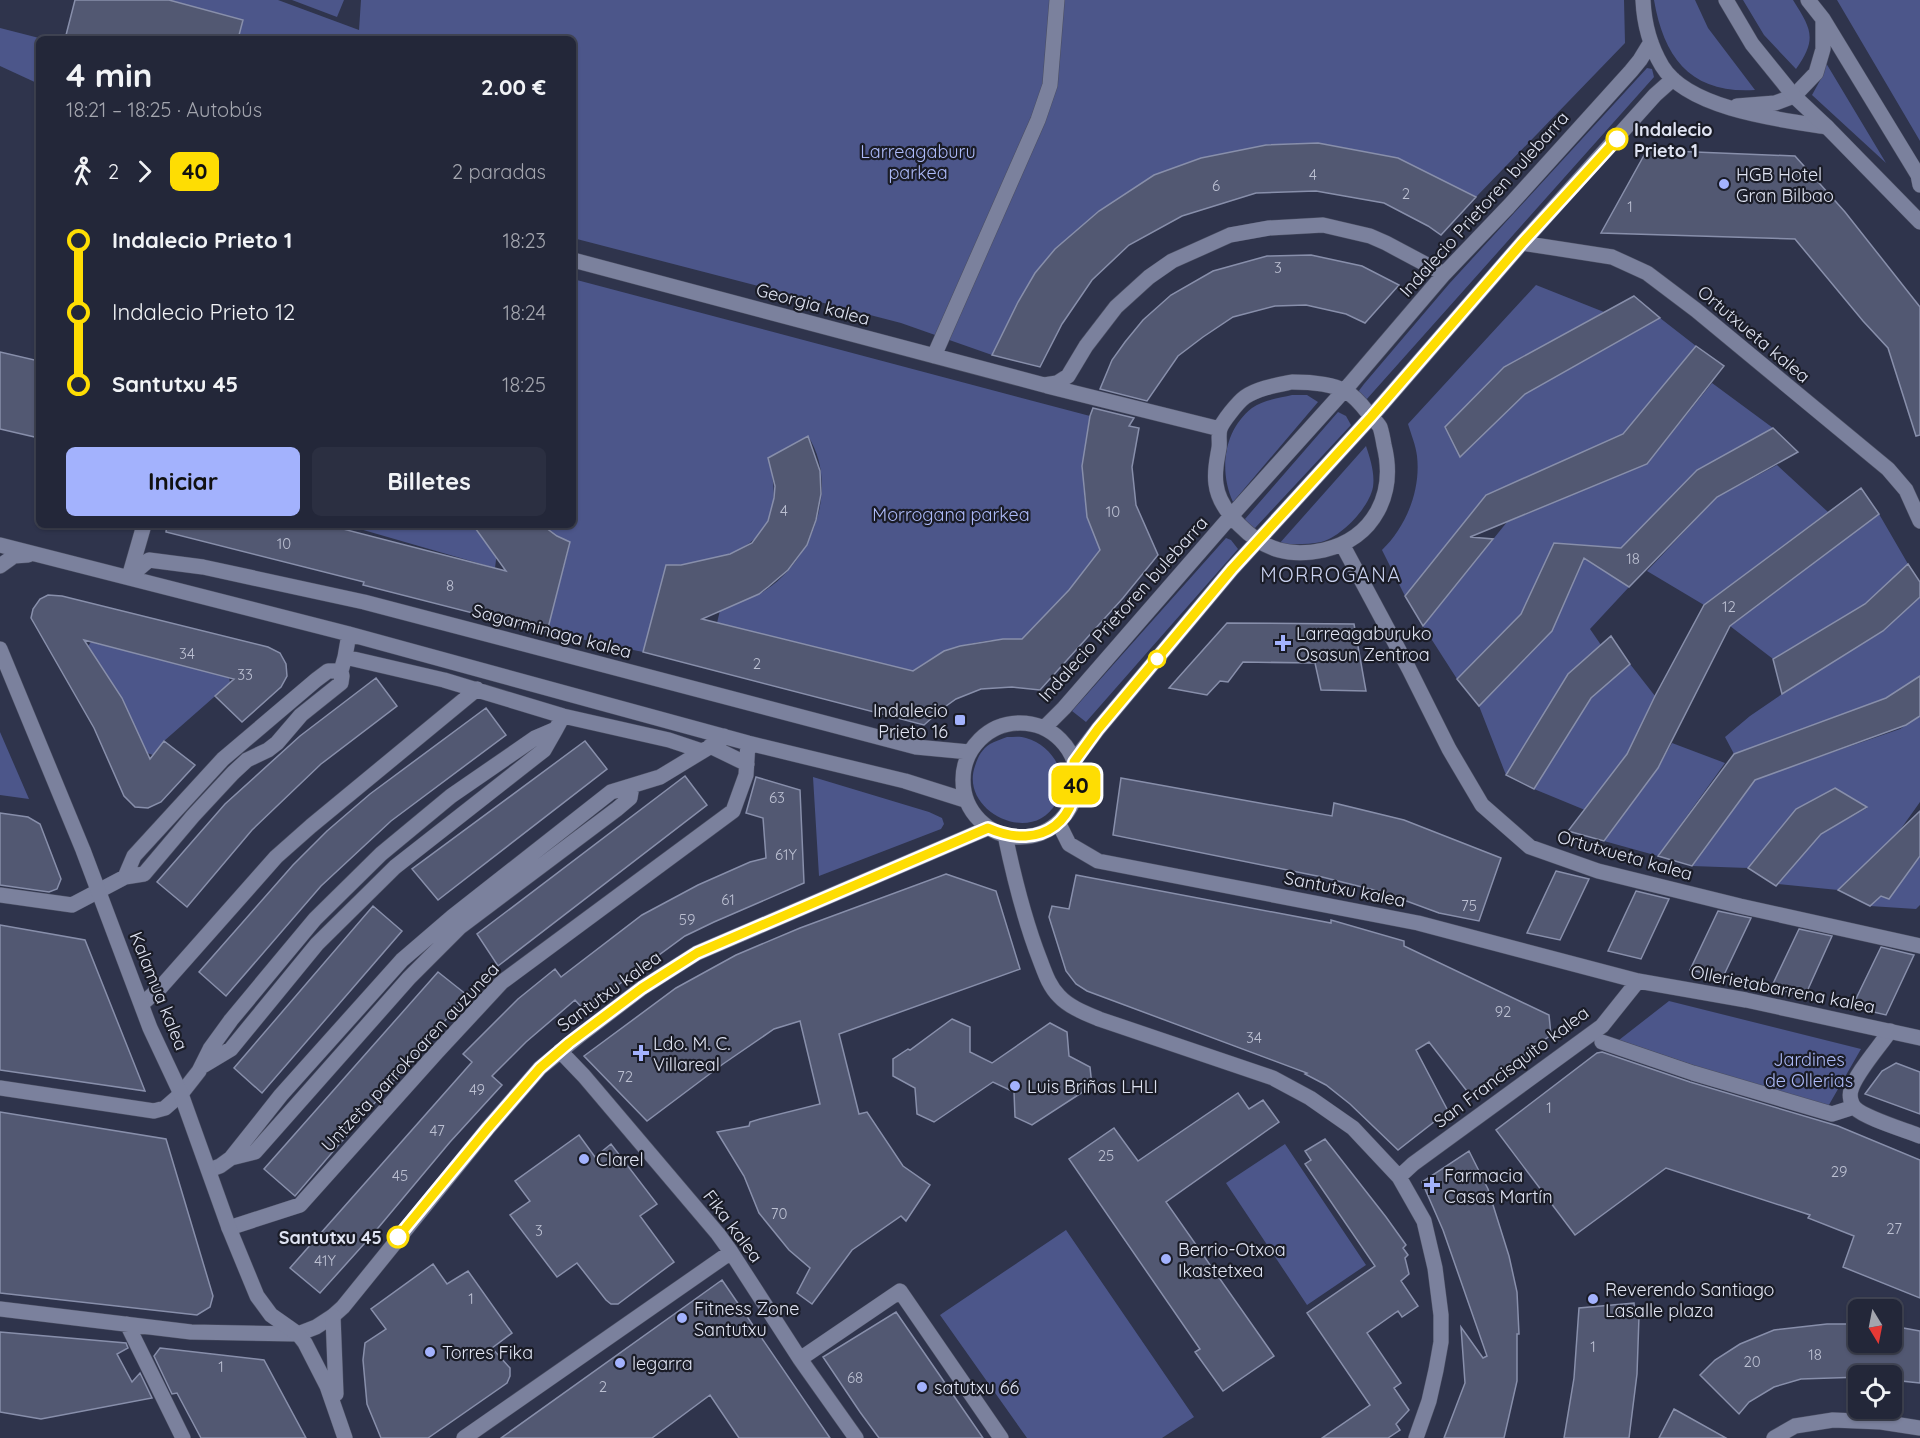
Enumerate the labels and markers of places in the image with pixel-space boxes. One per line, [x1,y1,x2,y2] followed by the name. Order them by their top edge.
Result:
[1634,118,1712,162] place label: Indalecio Prieto 1
[1606,128,1628,150] marker: Indalecio Prieto 1
[1736,163,1834,207] place label: HGB Hotel Gran Bilbao
[1717,177,1731,191] marker: HGB Hotel Gran Bilbao
[1296,622,1432,666] place label: Larreagaburuko Osasun Zentroa
[1274,634,1292,652] marker: Larreagaburuko Osasun Zentroa
[1148,650,1166,668] unlabelled marker
[873,699,948,743] place label: Indalecio Prieto 16
[953,713,967,727] marker: Indalecio Prieto 16
[653,1032,731,1076] place label: Ldo. M. C. Villareal
[634,1046,648,1060] marker: Ldo. M. C. Villareal
[1027,1075,1158,1098] place label: Luis Briñas LHLI
[1008,1079,1022,1093] marker: Luis Briñas LHLI
[596,1148,644,1171] place label: Clarel
[577,1152,591,1166] marker: Clarel
[1444,1164,1553,1208] place label: Farmacia Casas Martín
[1425,1178,1439,1192] marker: Farmacia Casas Martín
[279,1226,382,1249] place label: Santutxu 45
[387,1226,409,1248] marker: Santutxu 45
[1178,1238,1286,1282] place label: Berrio-Otxoa Ikastetxea
[1159,1252,1173,1266] marker: Berrio-Otxoa Ikastetxea
[1605,1278,1775,1322] place label: Reverendo Santiago Lasalle plaza
[1586,1292,1600,1306] marker: Reverendo Santiago Lasalle plaza
[694,1297,799,1341] place label: Fitness Zone Santutxu
[675,1311,689,1325] marker: Fitness Zone Santutxu
[442,1341,533,1364] place label: Torres Fika
[423,1345,437,1359] marker: Torres Fika
[632,1352,693,1375] place label: legarra
[613,1356,627,1370] marker: legarra
[934,1376,1019,1399] place label: satutxu 66
[915,1380,929,1394] marker: satutxu 66

